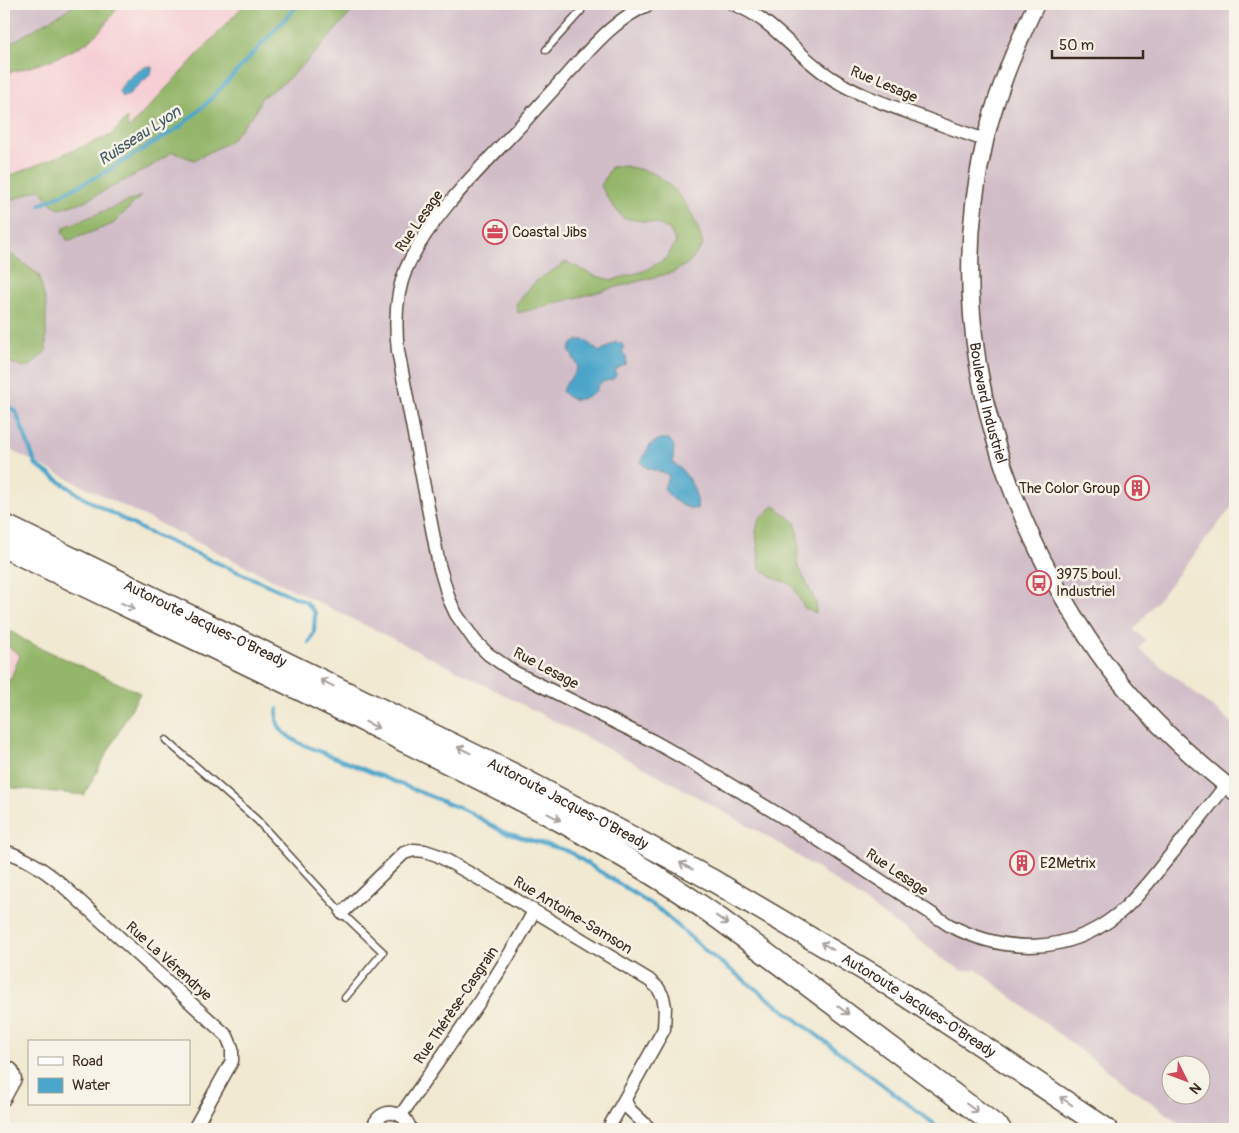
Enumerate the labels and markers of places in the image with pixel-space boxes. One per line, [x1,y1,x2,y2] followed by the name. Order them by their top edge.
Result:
[482,219,508,245] office icon: Coastal Jibs
[512,223,587,242] place label: Coastal Jibs
[1124,475,1150,501] building icon: The Color Group
[1019,479,1120,498] place label: The Color Group
[1056,565,1121,601] place label: 3975 boul. Industriel
[1026,570,1052,596] bus stop icon: 3975 boul. Industriel
[1009,850,1035,876] building icon: E2Metrix
[1040,854,1096,873] place label: E2Metrix

